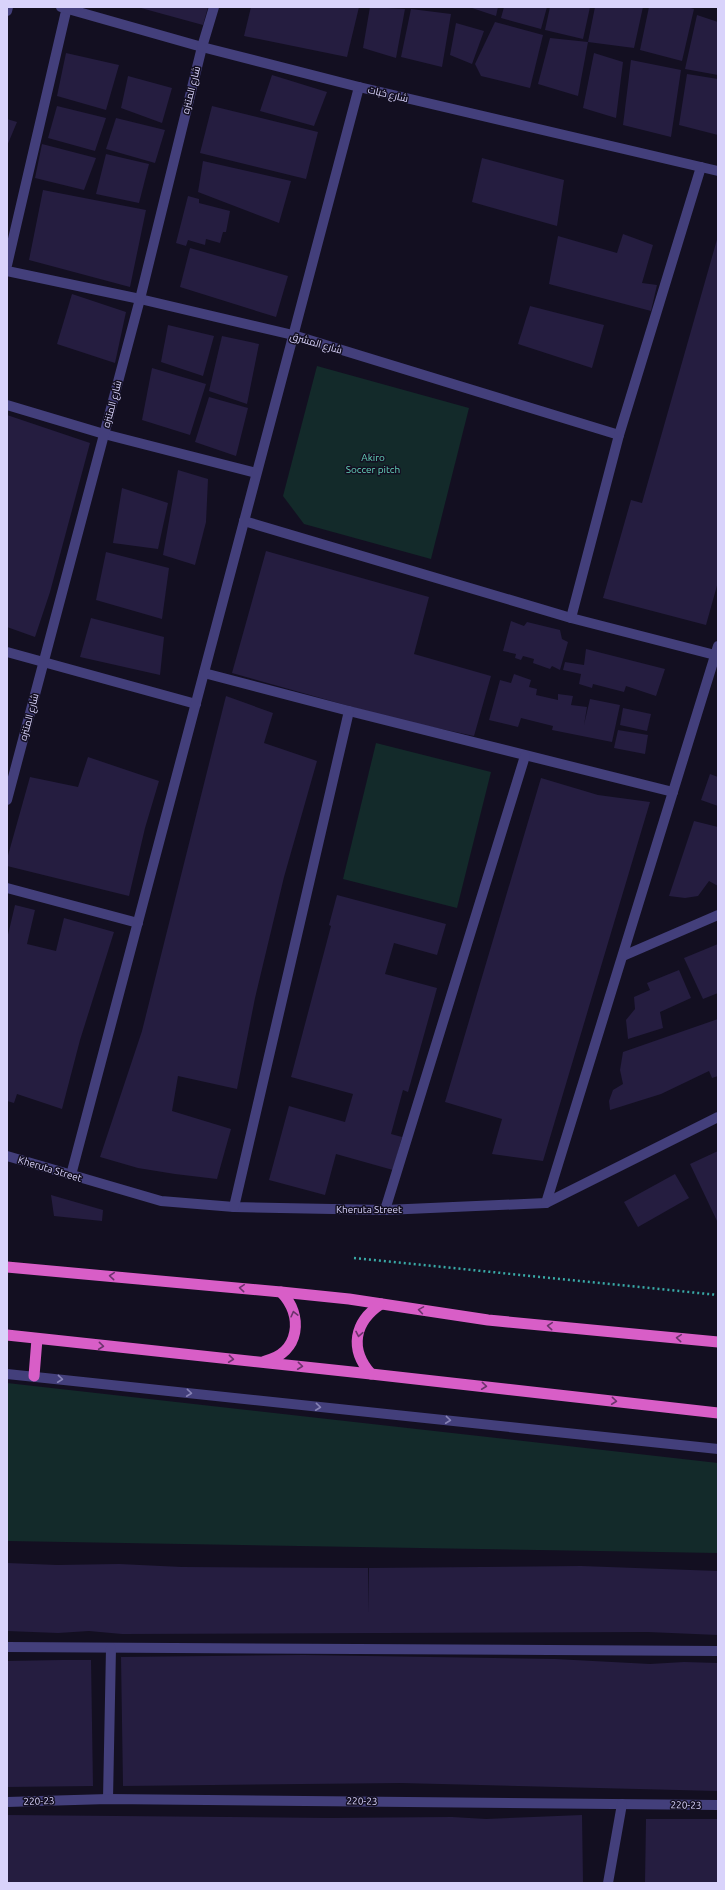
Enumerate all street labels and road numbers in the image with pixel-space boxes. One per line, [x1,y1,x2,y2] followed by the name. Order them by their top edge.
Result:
[180,65,203,115] street label: شارع المتنزه
[367,84,409,105] street label: شارع خبات
[288,330,343,357] street label: شارع المشرق
[100,379,125,429] street label: شارع المتنزه
[17,692,42,742] street label: شارع المتنزه
[17,1154,83,1184] street label: Kheruta Street
[336,1204,402,1215] street label: Kheruta Street
[23,1795,55,1807] street label: 220-23
[346,1795,378,1807] street label: 220-23
[670,1799,702,1811] street label: 220-23

